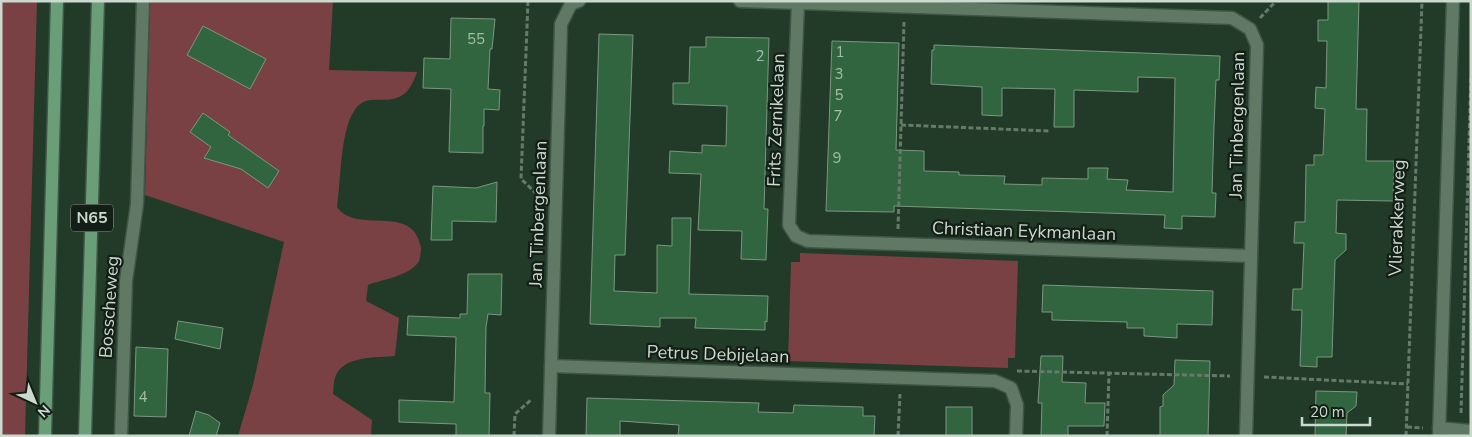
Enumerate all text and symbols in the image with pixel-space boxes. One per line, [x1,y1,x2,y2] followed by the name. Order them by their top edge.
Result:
[467,29,485,49] house number: 55
[835,42,845,62] house number: 1
[755,46,765,66] house number: 2
[1224,51,1250,200] street label: Jan Tinbergenlaan
[762,53,790,187] street label: Frits Zernikelaan
[834,64,844,84] house number: 3
[834,85,844,105] house number: 5
[833,106,843,126] house number: 7
[523,140,553,289] street label: Jan Tinbergenlaan
[832,148,842,168] house number: 9
[1383,159,1411,278] street label: Vlierakkerweg
[71,204,113,232] road number: N65
[931,216,1117,246] street label: Christiaan Eykmanlaan
[93,255,125,359] street label: Bosscheweg
[646,340,790,368] street label: Petrus Debijelaan
[10,377,60,427] north arrow
[138,387,148,407] house number: 4
[1302,394,1370,426] scale bar
[33,401,54,421] text: N
[1310,402,1345,422] text: 20 m

